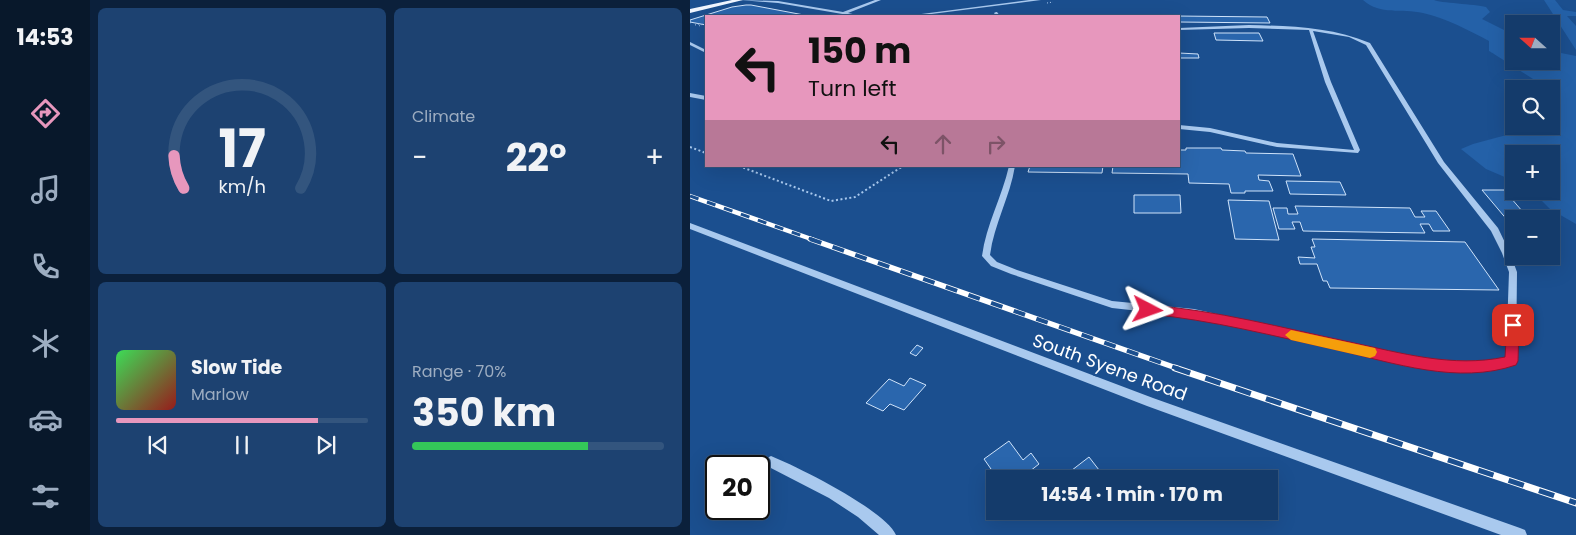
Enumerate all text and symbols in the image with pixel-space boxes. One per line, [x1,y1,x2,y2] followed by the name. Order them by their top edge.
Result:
[1505,15,1560,70] north arrow
[1505,15,1560,265] map controls
[16,22,74,53] text: 14:53
[808,26,911,75] text: 150 m
[725,35,790,100] icon: left
[808,73,896,104] text: Turn left
[1505,80,1560,135] button: search
[28,96,63,131] icon: directions
[412,105,475,128] text: Climate
[218,112,266,185] text: 17
[876,130,904,158] icon: left
[929,130,957,158] icon: ahead
[982,130,1010,158] icon: right
[506,131,567,184] text: 22°
[412,138,427,177] text: −
[645,138,664,177] text: +
[1505,145,1560,200] button: +
[28,172,63,207] icon: music
[218,174,266,199] text: km/h
[1505,210,1560,265] button: −
[28,249,63,284] icon: phone
[1121,283,1173,335] position arrow
[1492,304,1534,346] pin
[1499,311,1527,339] icon: arrive
[28,326,63,361] icon: climate
[1029,327,1191,407] street label: South Syene Road
[191,354,282,381] text: Slow Tide
[412,360,506,383] text: Range · 70%
[191,383,249,406] text: Marlow
[412,386,556,439] text: 350 km
[28,402,63,437] icon: car
[144,431,172,459] icon: previous
[228,431,256,459] icon: pause
[312,431,340,459] icon: next
[705,455,770,520] speed limit sign: 20
[28,479,63,514] icon: filters
[1041,481,1223,508] text: 14:54 · 1 min · 170 m

